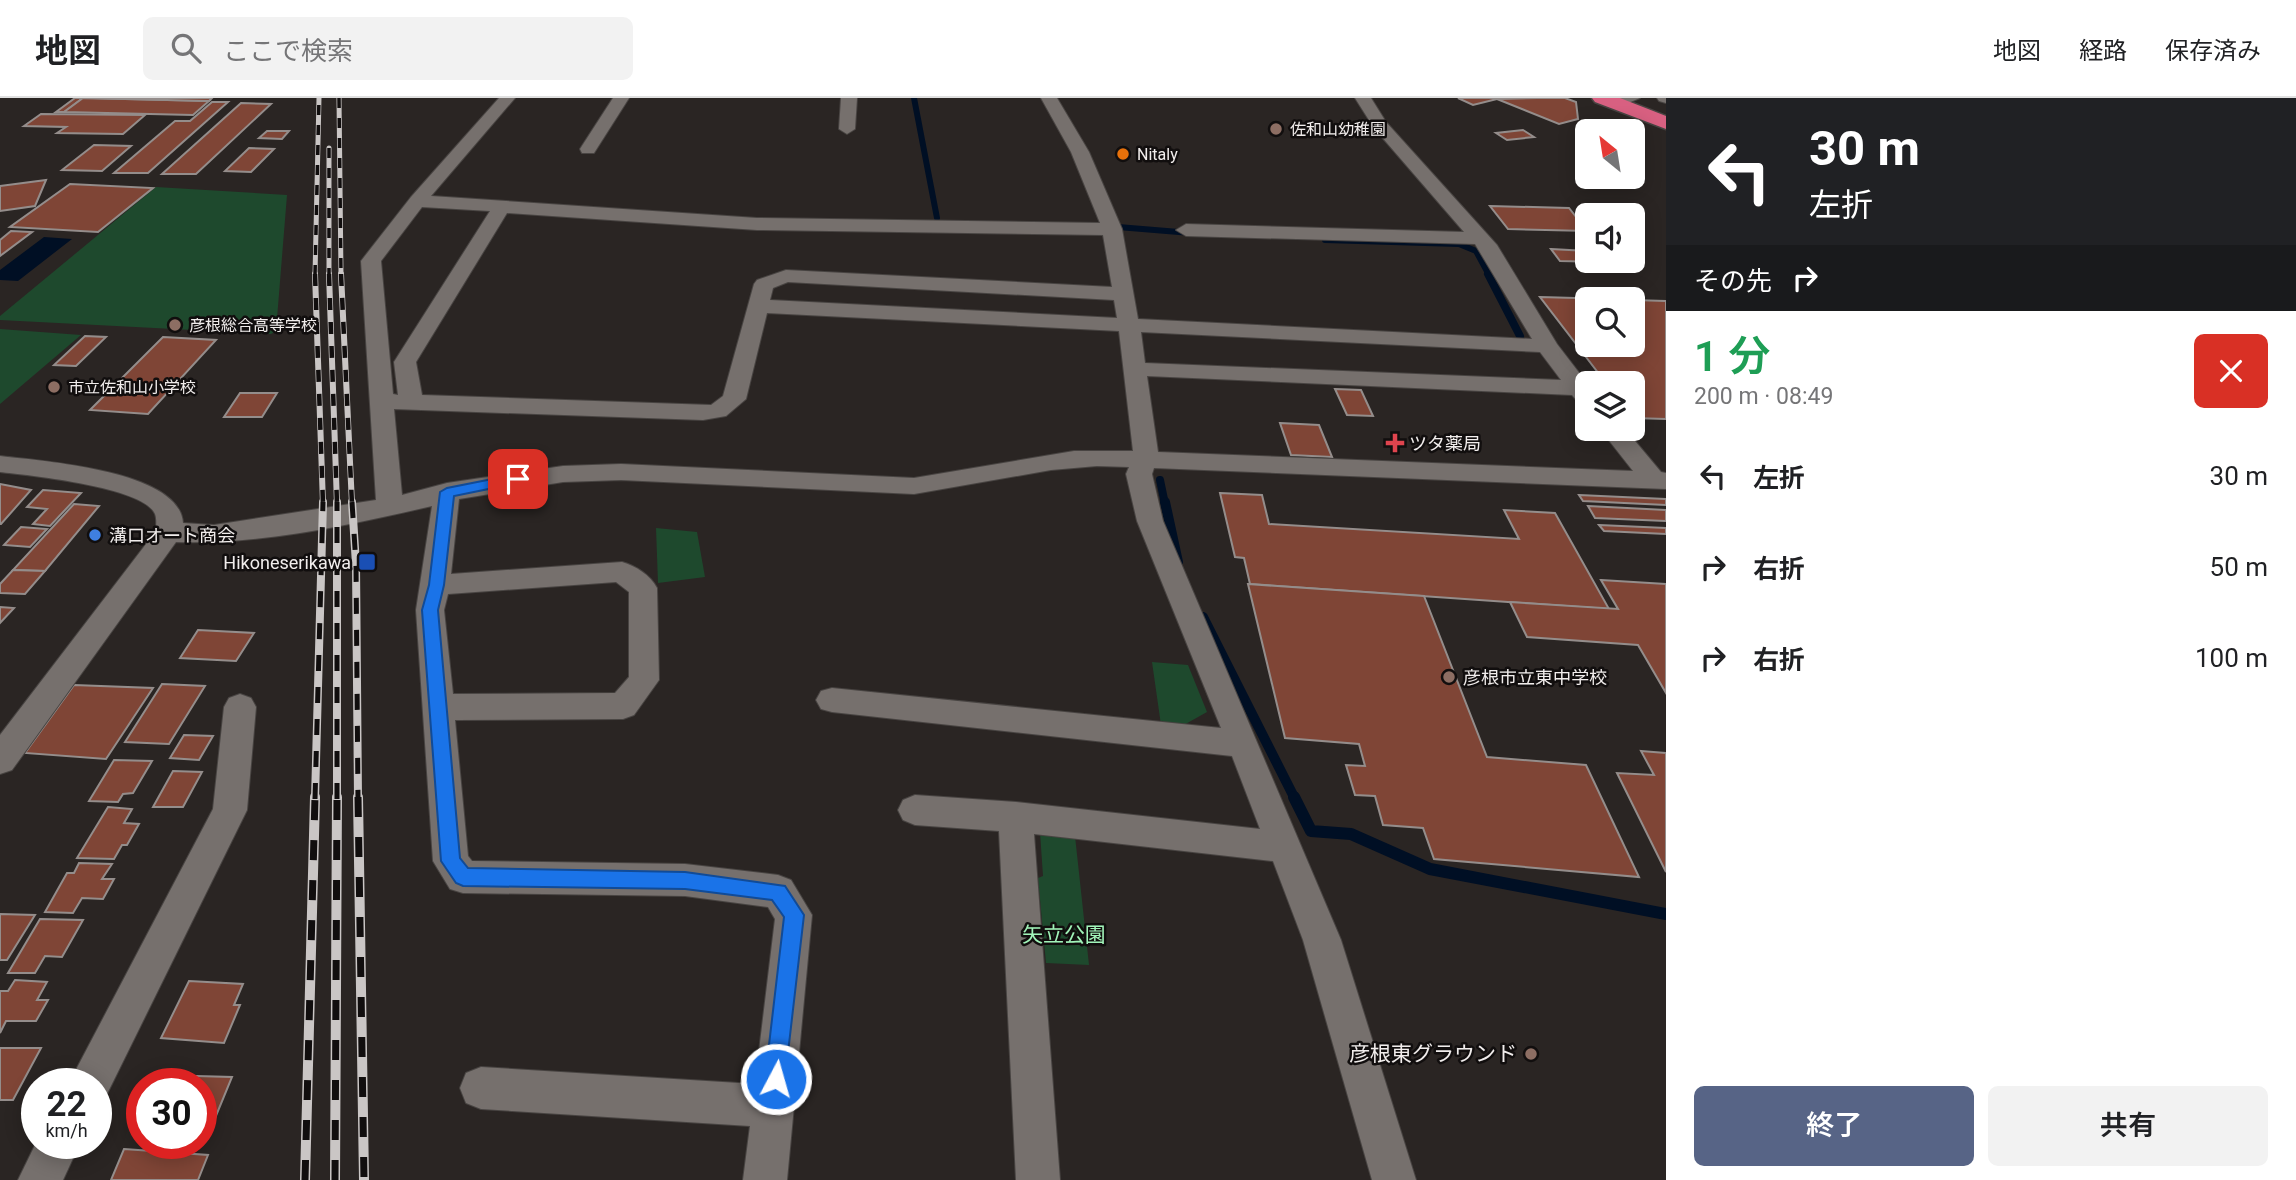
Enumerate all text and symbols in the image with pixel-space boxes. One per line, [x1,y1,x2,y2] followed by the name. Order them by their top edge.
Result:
[143,17,633,80] search box
[167,29,205,67] icon: search
[35,31,101,70] text: 地図
[223,36,353,66] text: ここで検索
[1993,37,2041,65] text: 地図
[2079,37,2127,65] text: 経路
[2165,37,2261,65] text: 保存済み
[1575,119,1645,189] north arrow
[1575,119,1645,441] map controls
[1290,120,1386,139] place label: 佐和山幼稚園
[1809,120,1920,177] text: 30 m
[1268,121,1284,137] marker: 佐和山幼稚園
[1694,126,1785,217] icon: left
[1137,145,1178,164] place label: Nitaly
[1115,146,1131,162] marker: Nitaly
[1809,186,1873,224] text: 左折
[1575,203,1645,273] button: sound
[1786,259,1824,297] icon: right
[1694,266,1772,296] text: その先
[1575,287,1645,357] button: search
[189,316,317,335] place label: 彦根総合高等学校
[167,317,183,333] marker: 彦根総合高等学校
[1694,332,1770,381] text: 1 分
[2194,334,2268,408] button: close
[1575,371,1645,441] button: layers
[68,378,196,397] place label: 市立佐和山小学校
[46,379,62,395] marker: 市立佐和山小学校
[1694,383,1833,410] text: 200 m · 08:49
[1409,433,1481,454] place label: ツタ薬局
[1387,435,1403,451] marker: ツタ薬局
[488,449,548,509] pin
[1694,457,1732,495] icon: left
[499,460,537,498] icon: arrive
[2210,461,2268,491] text: 30 m
[1753,463,1805,493] text: 左折
[109,525,235,546] place label: 溝口オート商会
[87,527,103,543] marker: 溝口オート商会
[1694,548,1732,586] icon: right
[223,552,351,573] place label: Hikoneserikawa
[357,552,377,572] marker: Hikoneserikawa
[2210,552,2268,582] text: 50 m
[1753,554,1805,584] text: 右折
[1694,639,1732,677] icon: right
[2195,643,2268,673] text: 100 m
[1753,645,1805,675] text: 右折
[1463,667,1607,688] place label: 彦根市立東中学校
[1441,669,1457,685] marker: 彦根市立東中学校
[1022,923,1106,947] park label: 矢立公園
[739,1042,813,1116] position arrow
[1349,1042,1517,1066] place label: 彦根東グラウンド
[1523,1046,1539,1062] marker: 彦根東グラウンド
[126,1068,217,1159] speed limit sign: 30
[46,1084,87,1125] text: 22
[1694,1086,1974,1166] button: 終了
[1988,1086,2268,1166] button: 共有
[45,1120,88,1141] text: km/h

